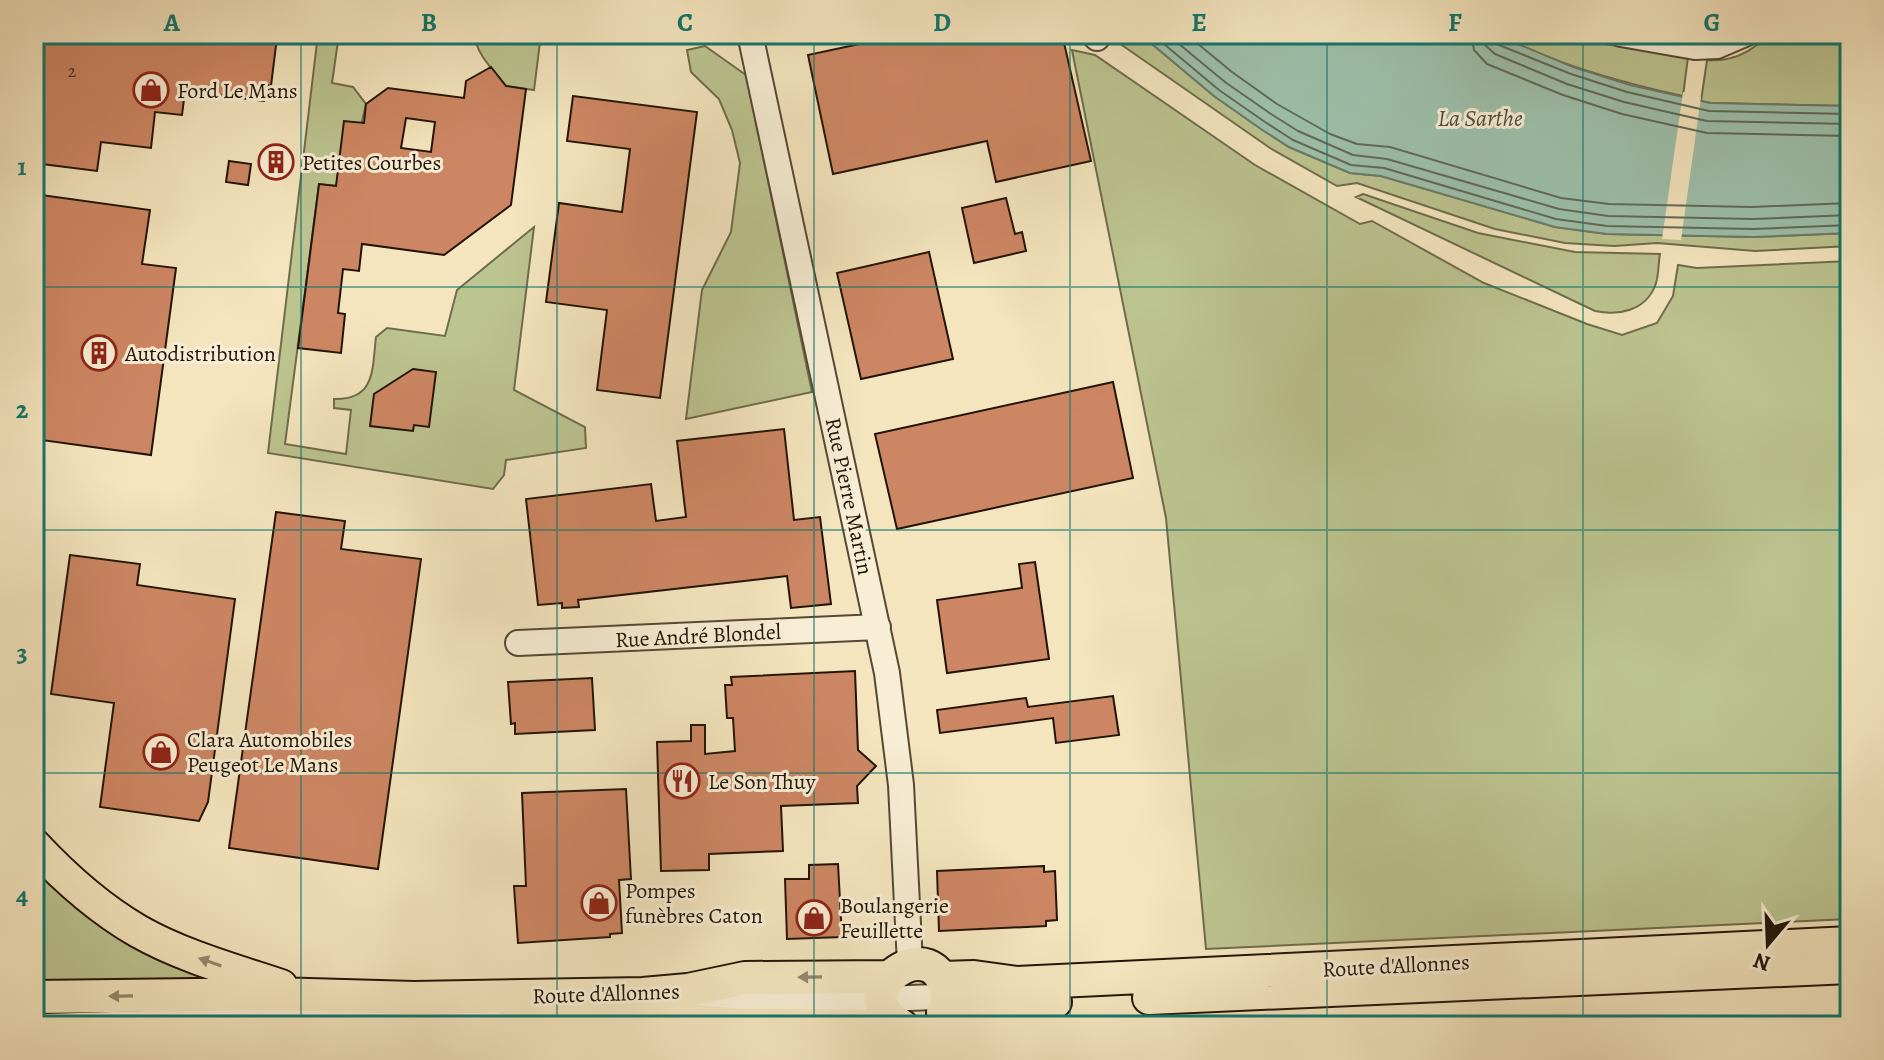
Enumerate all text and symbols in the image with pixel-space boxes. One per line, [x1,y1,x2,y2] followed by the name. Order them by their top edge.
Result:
[163,5,181,40] text: A
[421,5,437,40] text: B
[677,5,693,40] text: C
[933,5,951,40] text: D
[1191,5,1207,40] text: E
[1448,5,1462,40] text: F
[1703,5,1721,40] text: G
[68,59,77,83] house number: 2
[132,71,170,109] shop icon: Ford Le Mans
[177,76,298,106] place label: Ford Le Mans
[1437,102,1523,134] water label: La Sarthe
[257,143,295,181] building icon: Petites Courbes
[302,148,441,178] place label: Petites Courbes
[17,149,27,184] text: 1
[80,334,118,372] building icon: Autodistribution
[124,339,276,369] place label: Autodistribution
[16,392,29,427] text: 2
[818,415,880,578] street label: Rue Pierre Martin
[614,617,782,655] street label: Rue André Blondel
[16,635,28,670] text: 3
[187,725,352,780] place label: Clara Automobiles Peugeot Le Mans
[142,733,180,771] shop icon: Clara Automobiles Peugeot Le Mans
[663,762,701,800] restaurant icon: Le Son Thuy
[708,767,816,797] place label: Le Son Thuy
[625,876,763,931] place label: Pompes funèbres Caton
[16,878,28,913] text: 4
[580,884,618,922] shop icon: Pompes funèbres Caton
[840,891,949,946] place label: Boulangerie Feuillette
[795,899,833,937] shop icon: Boulangerie Feuillette
[1728,904,1808,984] north arrow
[1749,945,1774,979] text: N
[1322,947,1470,985] street label: Route d'Allonnes
[198,956,222,968] one-way arrow
[797,971,822,983] one-way arrow
[532,976,680,1012] street label: Route d'Allonnes
[108,989,133,1002] one-way arrow

